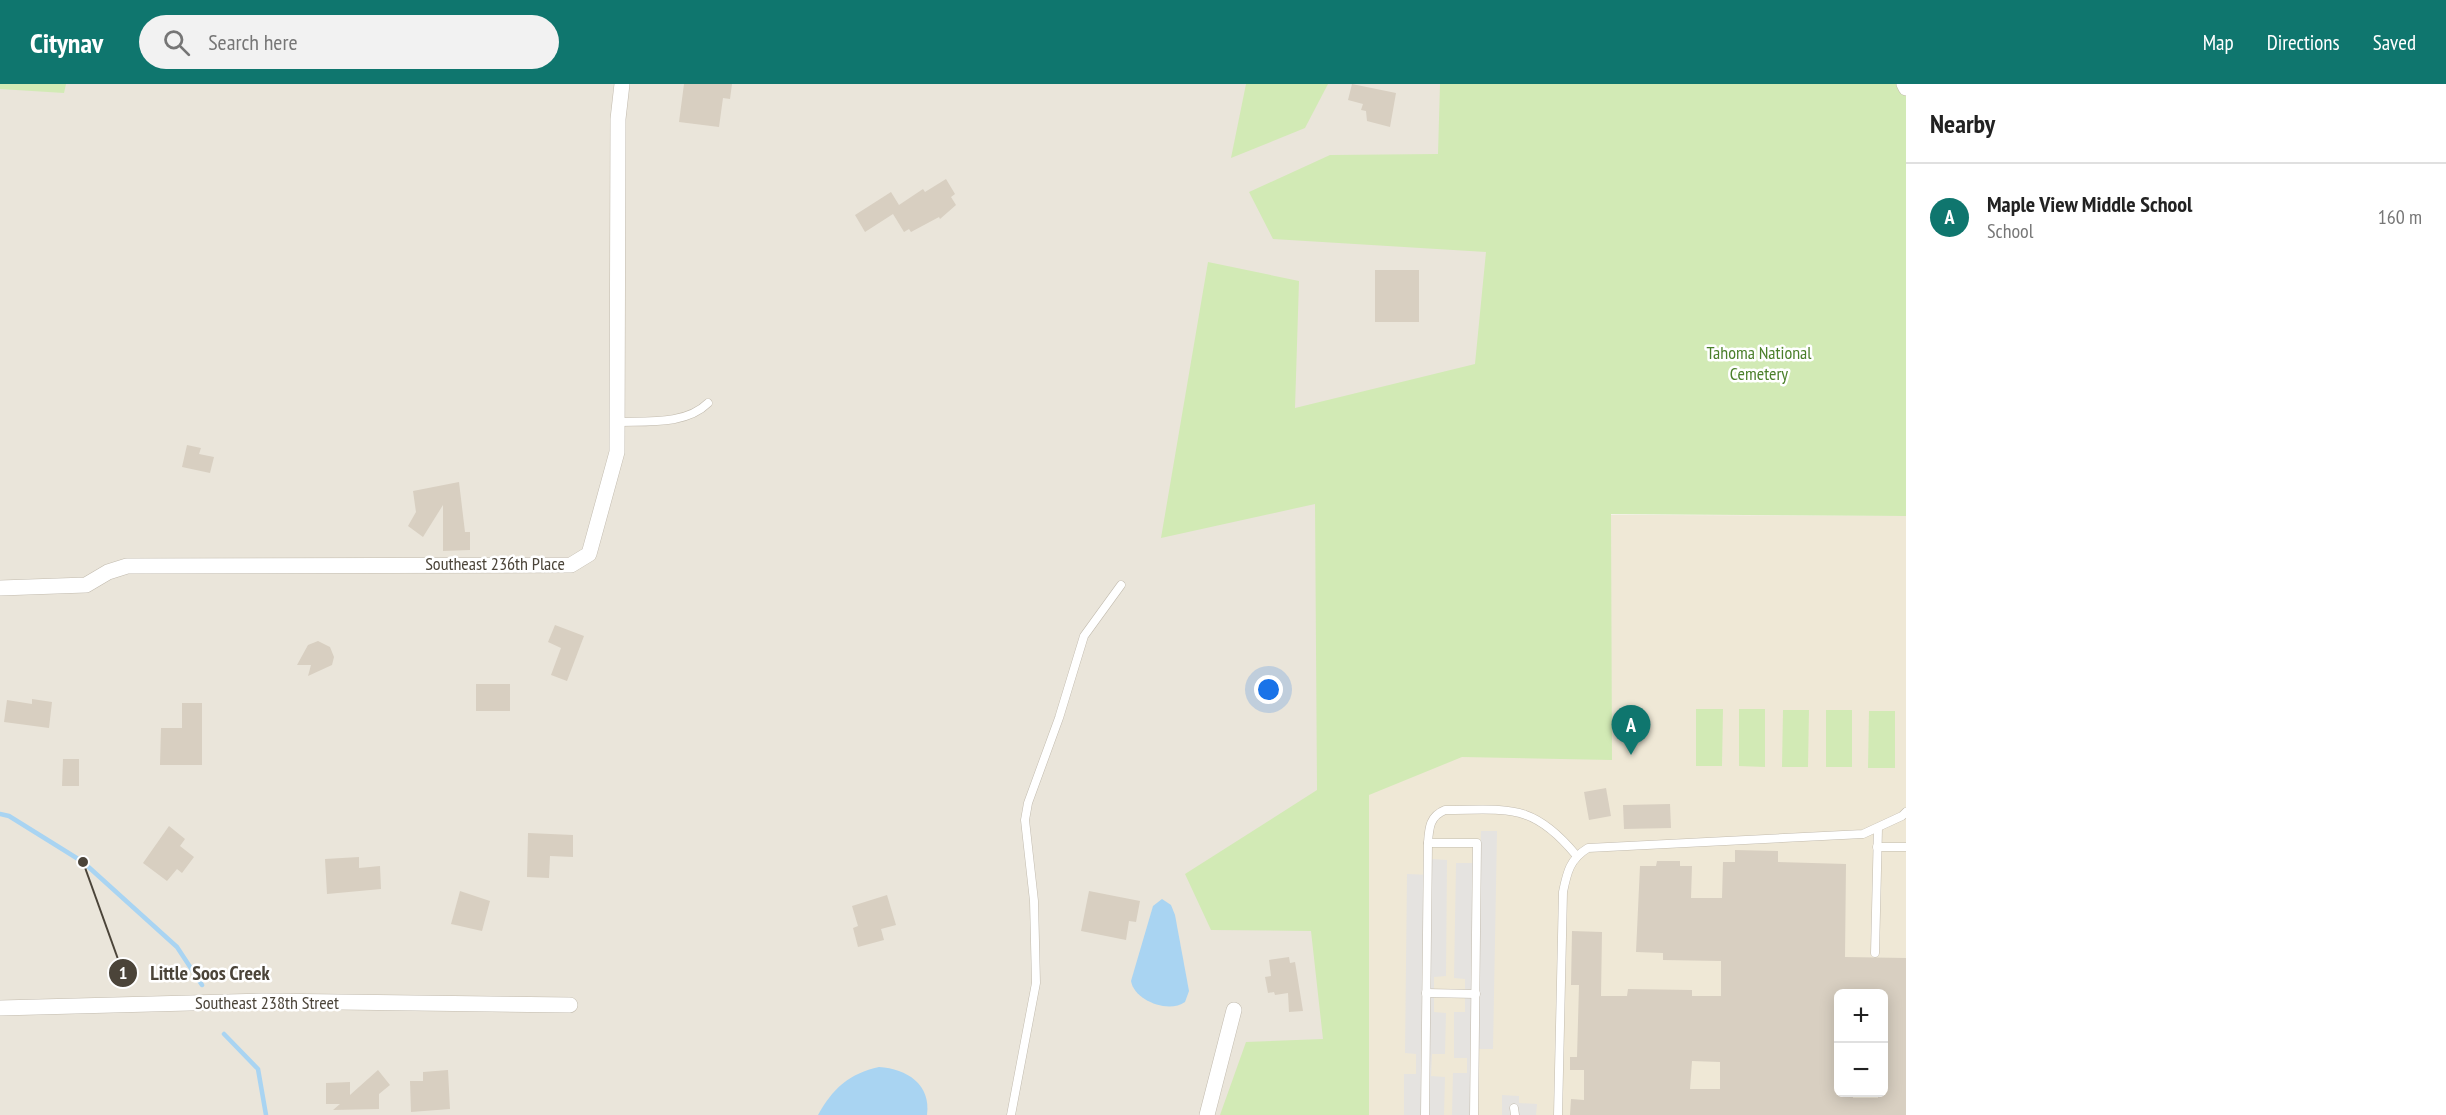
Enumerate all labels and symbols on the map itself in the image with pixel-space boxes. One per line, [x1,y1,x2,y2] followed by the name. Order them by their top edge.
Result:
[1707,341,1812,385] park label: Tahoma National Cemetery
[425,552,565,575] street label: Southeast 236th Place
[1254,675,1283,704] your location
[1612,706,1650,755] pin: A
[108,954,282,992] callout: Little Soos Creek
[150,960,271,986] text: Little Soos Creek
[119,961,127,984] text: 1
[195,991,339,1014] street label: Southeast 238th Street

